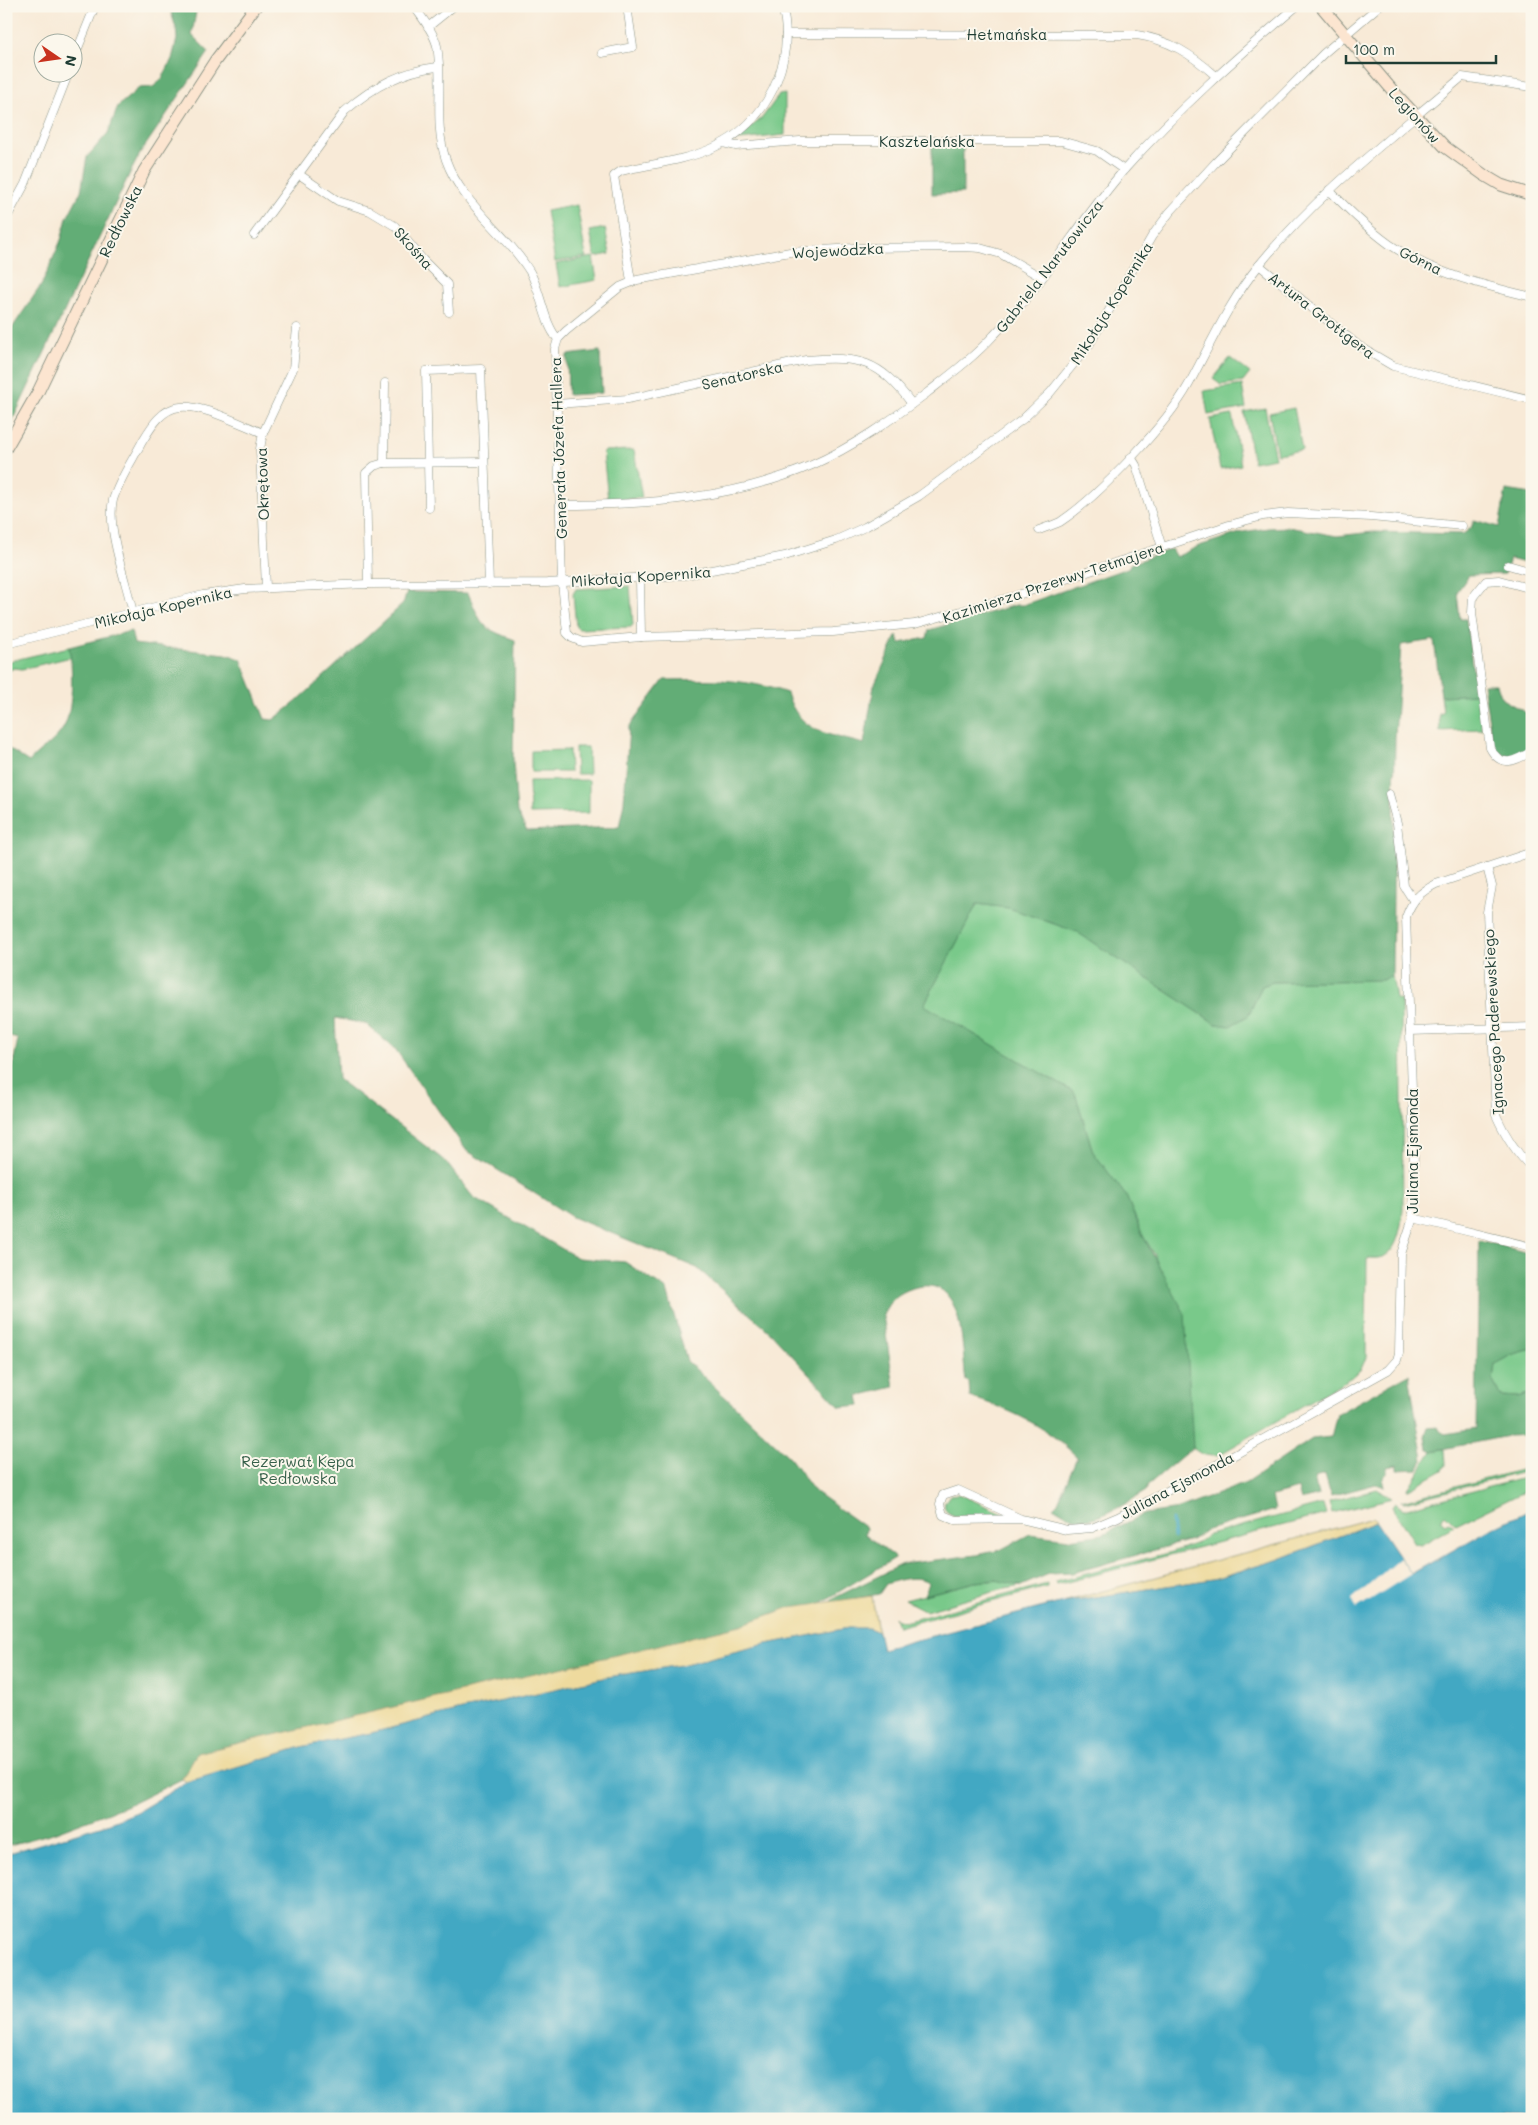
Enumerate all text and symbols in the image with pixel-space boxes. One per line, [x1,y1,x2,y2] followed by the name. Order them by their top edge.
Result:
[967,24,1047,44] street label: Hetmańska
[32,32,82,82] north arrow
[1346,32,1496,64] scale bar
[1353,39,1395,59] text: 100 m
[61,54,82,68] text: N
[1385,83,1445,147] street label: Legionów
[879,131,975,151] street label: Kasztelańska
[94,181,146,261] street label: Redłowska
[991,195,1107,337] street label: Gabriela Narutowicza
[390,223,438,273] street label: Skośna
[791,238,885,262] street label: Wojewódzka
[1065,238,1157,368] street label: Mikołaja Kopernika
[1396,241,1446,279] street label: Górna
[1265,267,1379,363] street label: Artura Grottgera
[699,356,785,394] street label: Senatorska
[545,357,571,539] street label: Generała Józefa Hallera
[251,447,273,521] street label: Okrętowa
[940,537,1166,627] street label: Kazimierza Przerwy-Tetmajera
[570,561,712,591] street label: Mikołaja Kopernika
[92,581,234,633] street label: Mikołaja Kopernika
[1478,929,1508,1115] street label: Ignacego Paderewskiego
[1402,1088,1422,1214] street label: Juliana Ejsmonda
[1117,1447,1237,1523] street label: Juliana Ejsmonda
[241,1451,355,1488] park label: Rezerwat Kępa Redłowska

